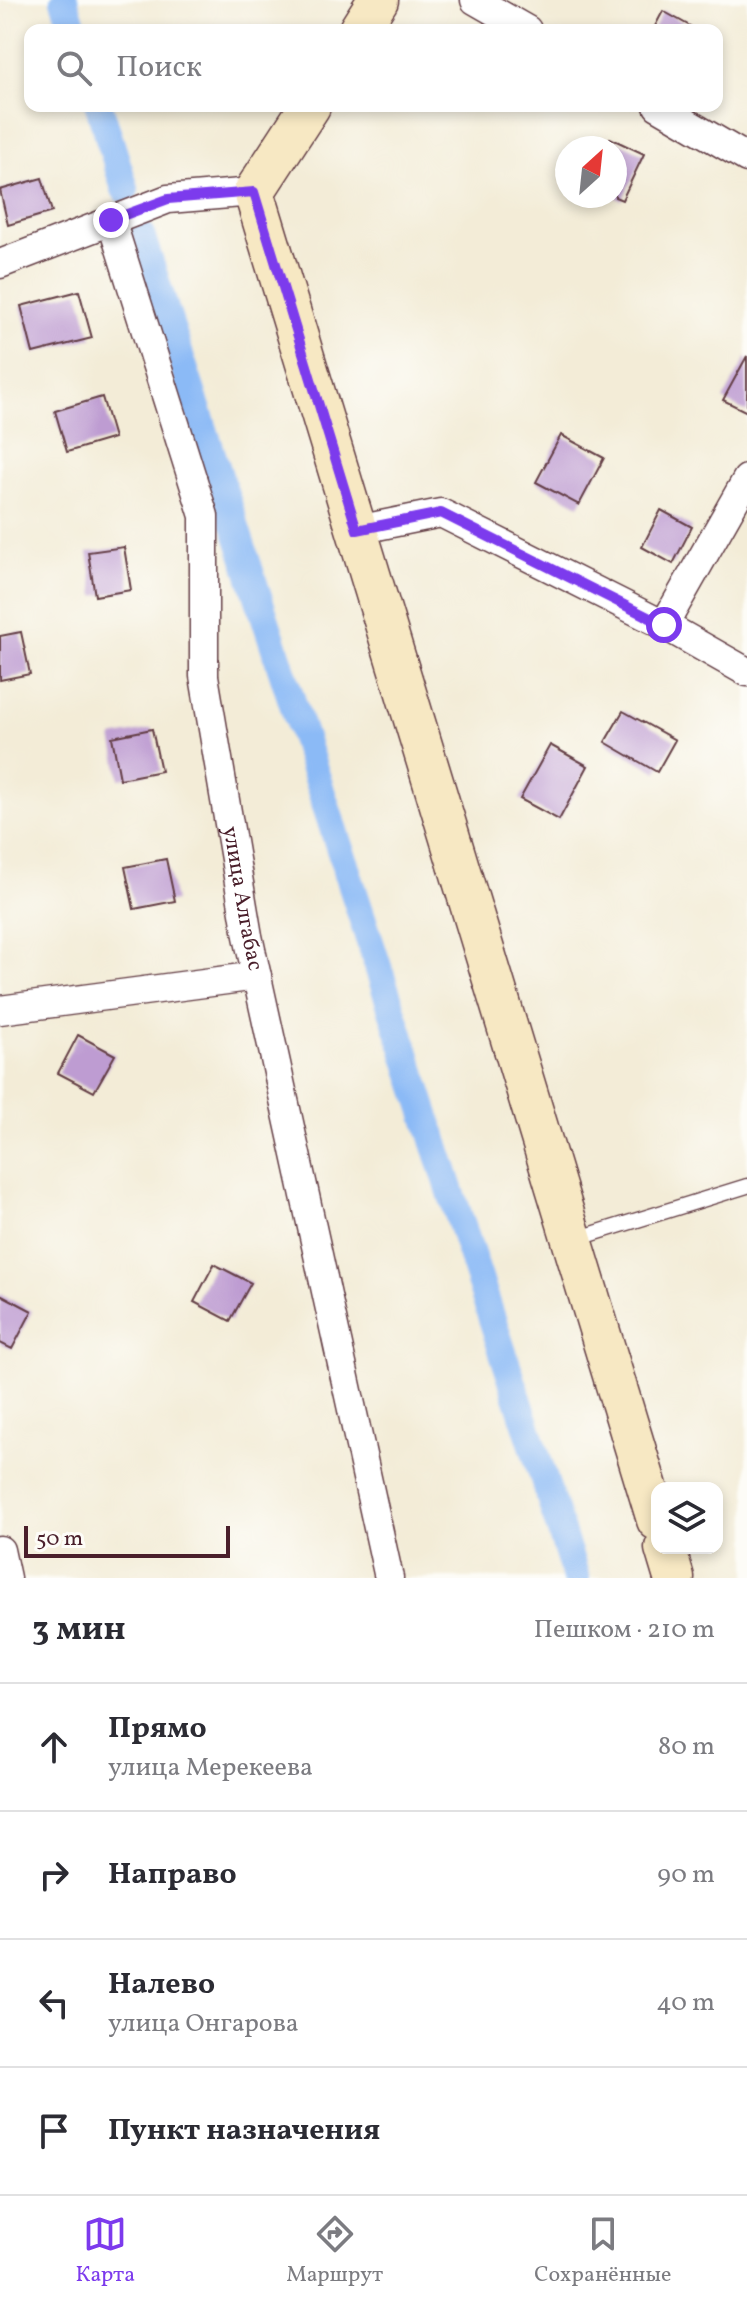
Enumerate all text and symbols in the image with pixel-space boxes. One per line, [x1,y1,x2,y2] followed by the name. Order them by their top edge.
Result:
[24,24,723,112] search box
[52,46,96,90] icon: search
[116,47,202,89] text: Поиск
[555,136,627,208] north arrow
[93,202,129,238] route end
[646,607,682,643] route start
[214,824,271,974] street label: улица Алгабас
[651,1482,723,1554] map controls
[651,1482,723,1554] button: layers
[24,1522,230,1558] scale bar
[36,1524,83,1555] text: 50 m
[32,1607,126,1654] text: 3 мин
[534,1612,715,1648] text: Пешком · 210 m
[108,1708,207,1750] text: Прямо
[32,1725,76,1769] icon: ahead
[658,1729,715,1765] text: 80 m
[108,1750,313,1786] text: улица Мерекеева
[32,1853,76,1897] icon: right
[108,1854,237,1896] text: Направо
[657,1857,715,1893] text: 90 m
[108,1964,215,2006] text: Налево
[32,1981,76,2025] icon: left
[656,1985,715,2021] text: 40 m
[108,2006,299,2042] text: улица Онгарова
[32,2109,76,2153] icon: arrive
[108,2110,380,2152] text: Пункт назначения
[75,2212,135,2291] tab: Карта
[286,2212,383,2291] tab: Маршрут
[534,2212,671,2291] tab: Сохранённые

